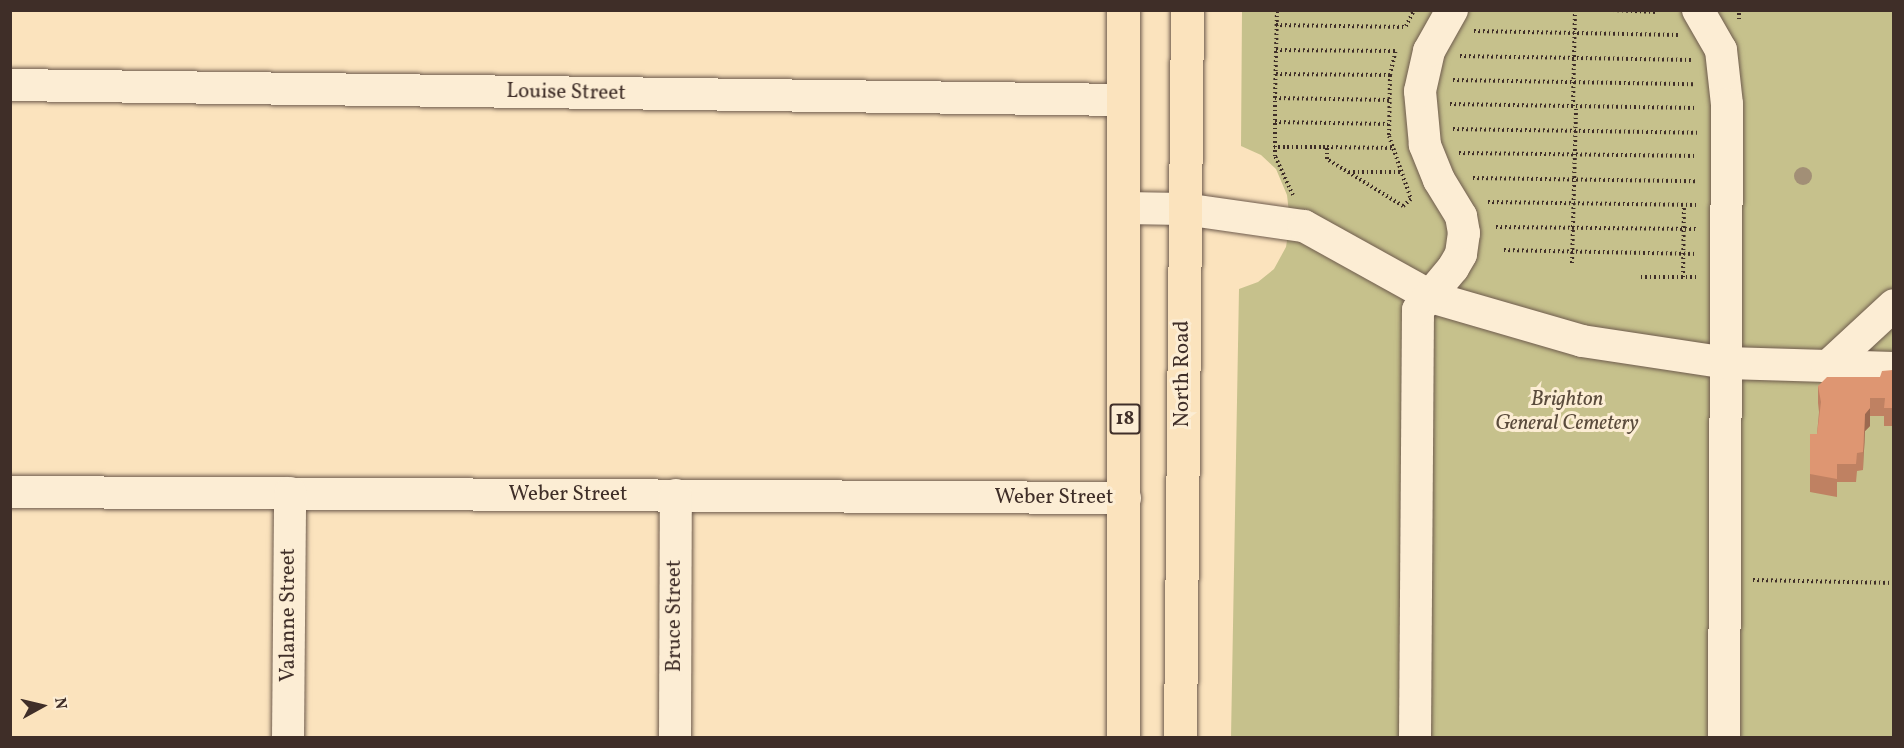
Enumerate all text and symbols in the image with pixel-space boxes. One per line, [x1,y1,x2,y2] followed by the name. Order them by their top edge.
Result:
[506,79,626,107] street label: Louise Street
[1170,320,1196,428] street label: North Road
[1495,387,1639,437] park label: Brighton General Cemetery
[1108,402,1142,436] road number: 18
[509,482,627,508] street label: Weber Street
[995,485,1113,511] street label: Weber Street
[276,548,302,682] street label: Valanne Street
[662,560,688,672] street label: Bruce Street
[12,676,72,736] north arrow
[48,696,72,711] text: N

